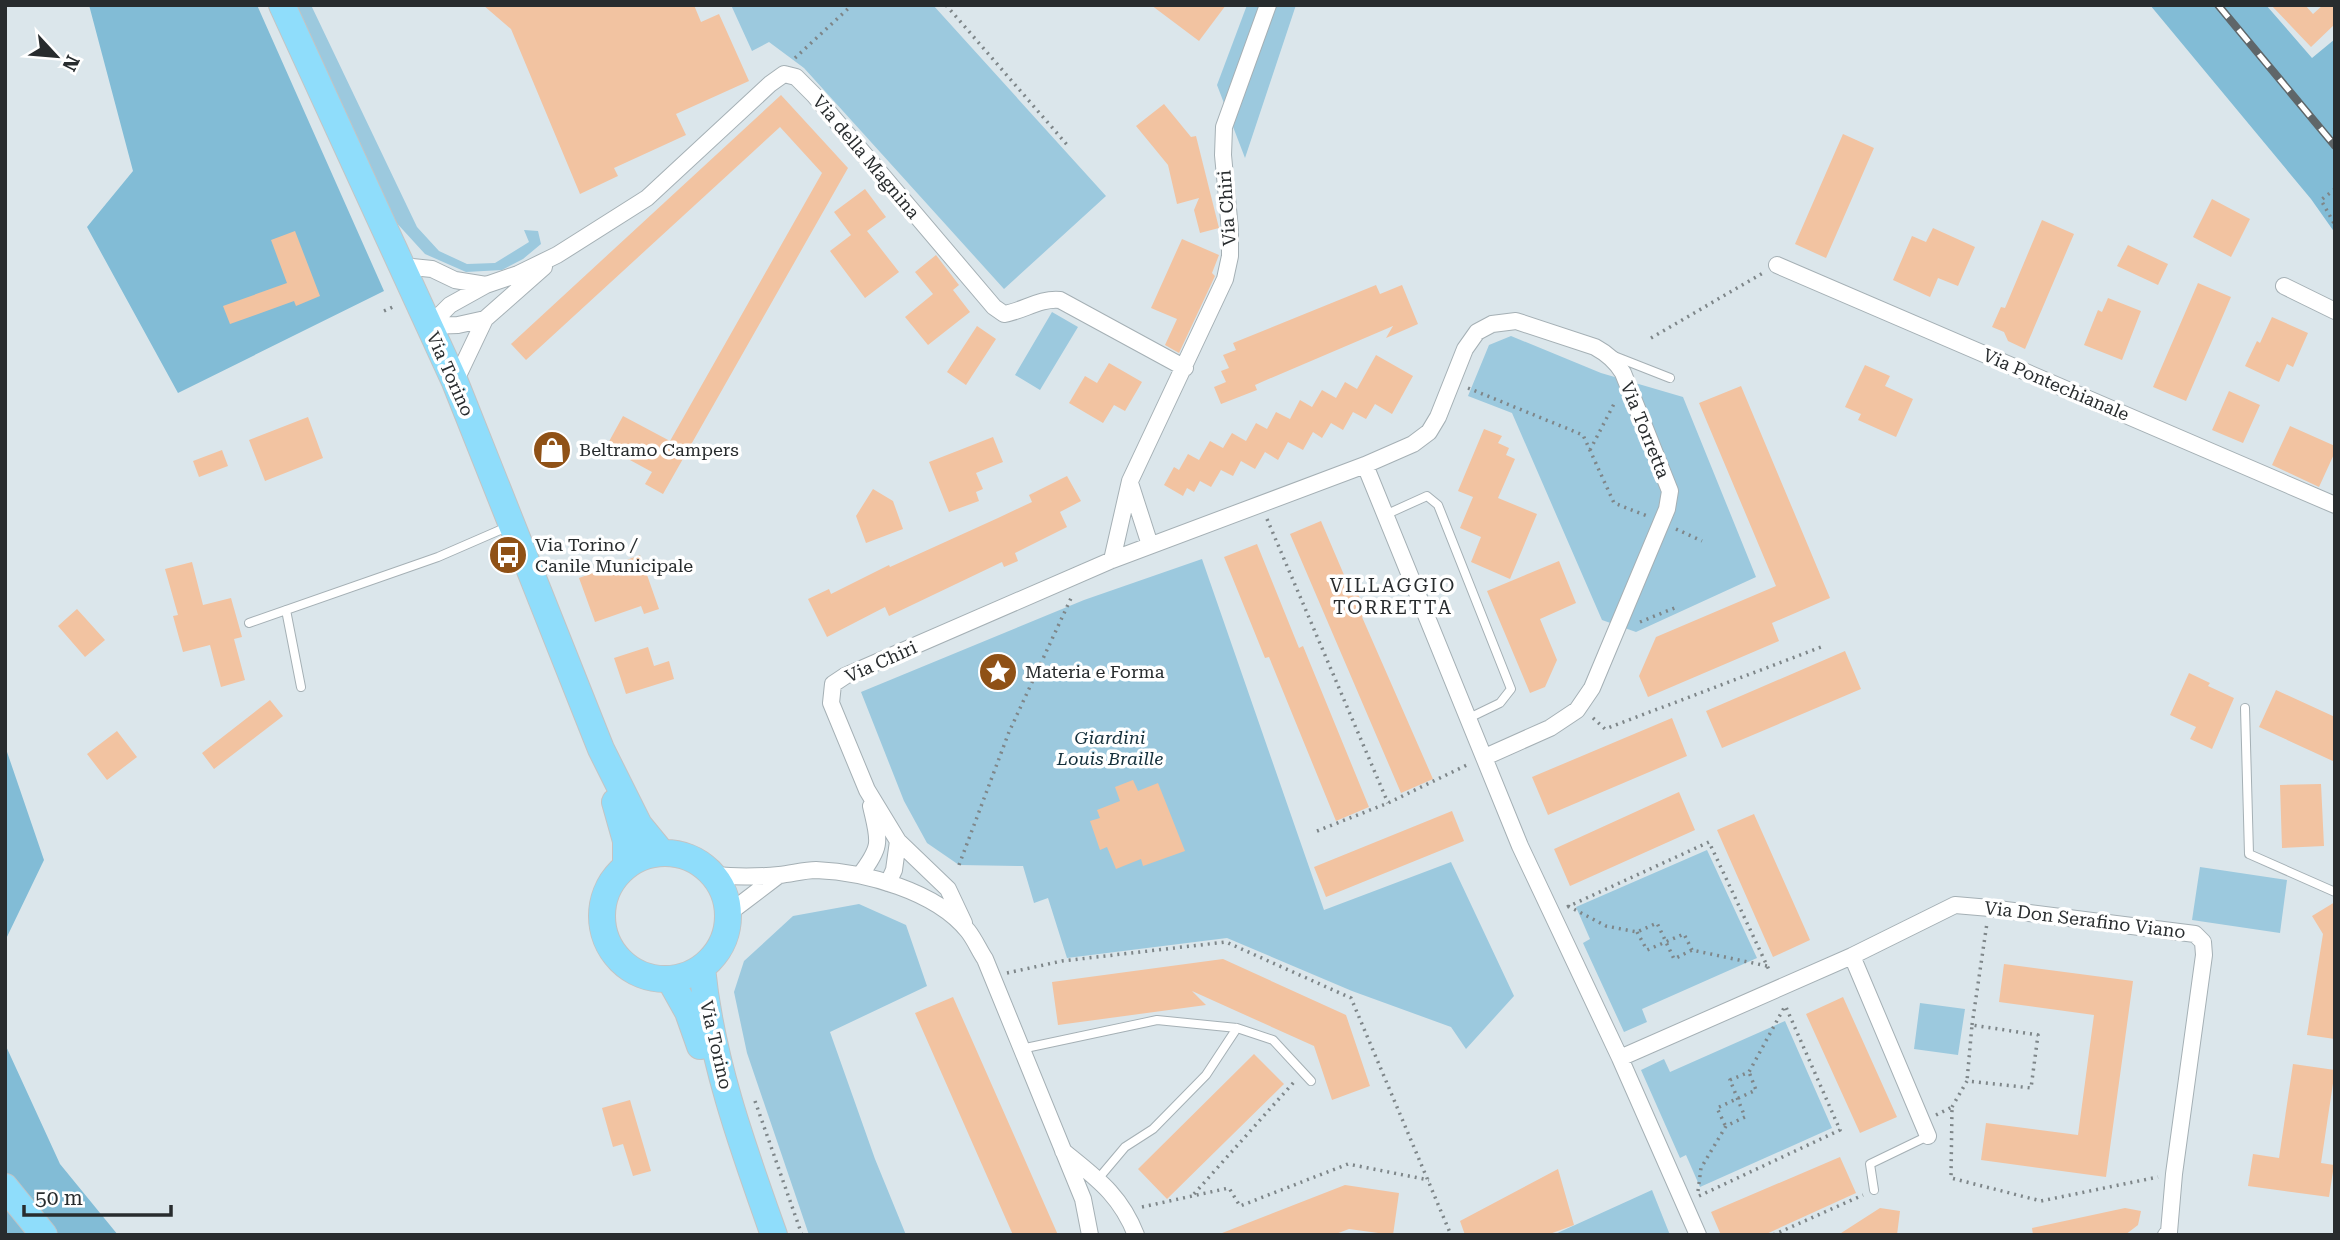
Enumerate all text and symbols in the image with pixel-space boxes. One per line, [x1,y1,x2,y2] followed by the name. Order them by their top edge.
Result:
[21,21,91,91] north arrow
[57,52,84,75] text: N
[809,91,924,223] street label: Via della Magnina
[1213,169,1240,247] street label: Via Chiri
[422,328,478,419] street label: Via Torino
[1980,344,2133,425] street label: Via Pontechianale
[1617,378,1674,481] street label: Via Torretta
[531,429,573,471] shop icon: Beltramo Campers
[579,439,739,460] place label: Beltramo Campers
[487,534,529,576] bus stop icon: Via Torino / Canile Municipale
[535,534,693,576] place label: Via Torino / Canile Municipale
[1330,574,1456,619] district label: VILLAGGIO TORRETTA
[842,636,920,687] street label: Via Chiri
[977,651,1019,693] place icon: Materia e Forma
[1025,661,1165,682] place label: Materia e Forma
[1056,727,1163,769] park label: Giardini Louis Braille
[1983,897,2187,942] street label: Via Don Serafino Viano
[696,998,737,1091] street label: Via Torino
[24,1174,172,1218] scale bar
[35,1186,83,1210] text: 50 m

